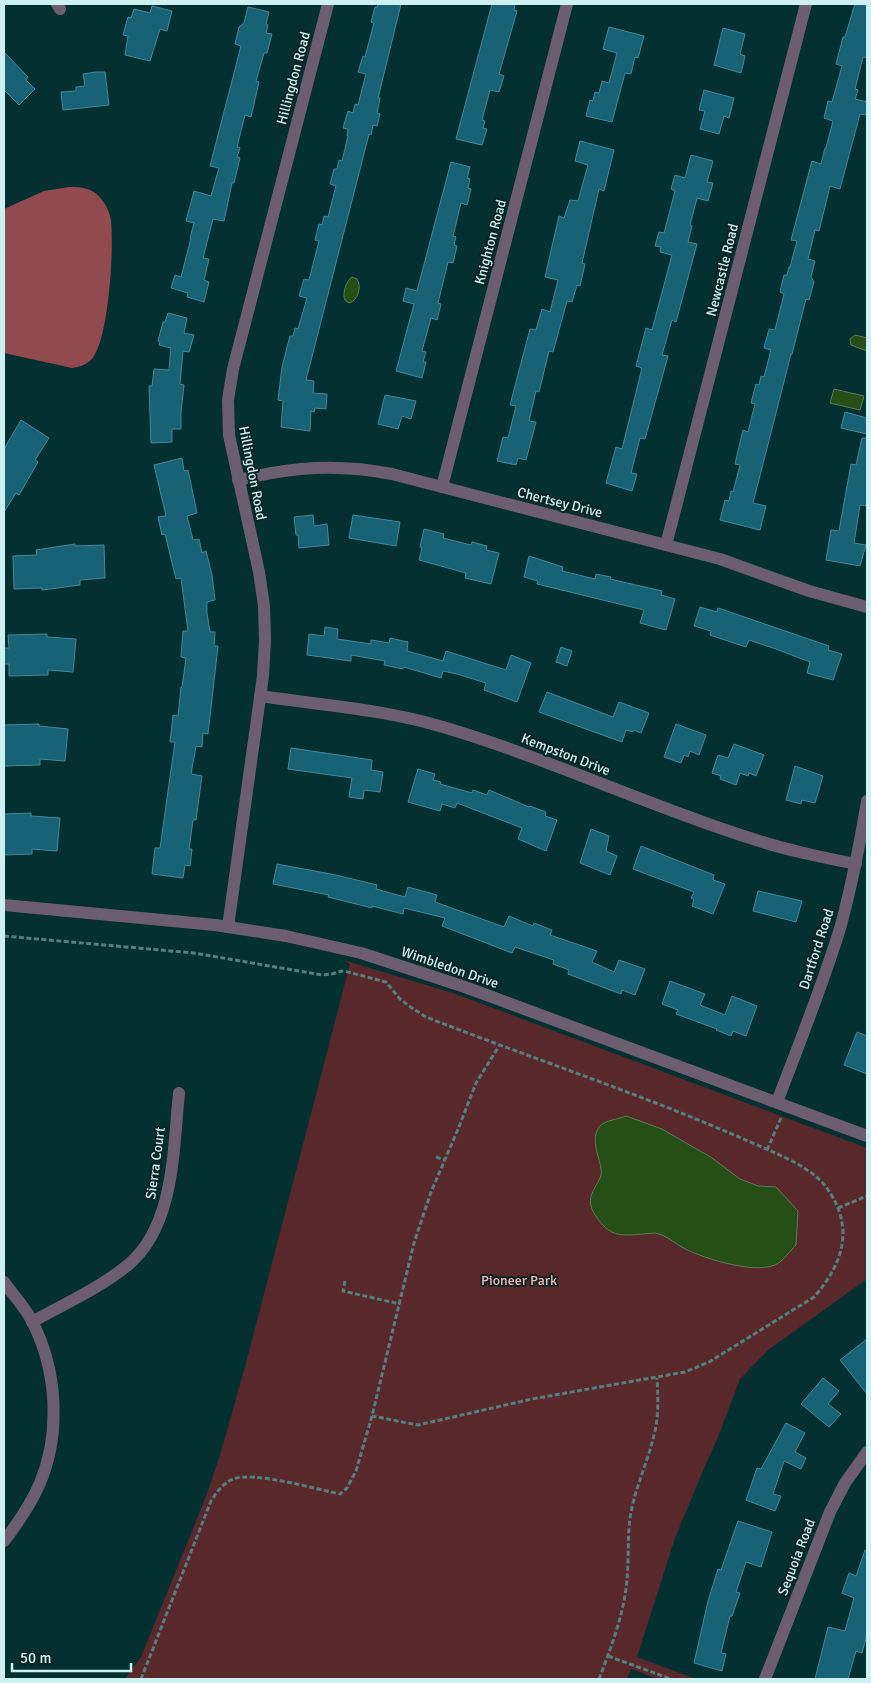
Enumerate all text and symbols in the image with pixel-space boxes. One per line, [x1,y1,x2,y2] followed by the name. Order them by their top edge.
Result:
[273,30,314,126] street label: Hillingdon Road
[471,198,510,287] street label: Knighton Road
[703,222,742,318] street label: Newcastle Road
[235,425,270,522] street label: Hillingdon Road
[515,484,604,521] street label: Chertsey Drive
[519,730,613,779] street label: Kempston Drive
[795,907,838,992] street label: Dartford Road
[399,943,501,992] street label: Wimbledon Drive
[142,1126,169,1200] street label: Sierra Court
[481,1272,557,1289] park label: Pioneer Park
[774,1516,819,1598] street label: Sequoia Road
[12,1640,131,1672] scale bar
[20,1649,51,1667] text: 50 m

